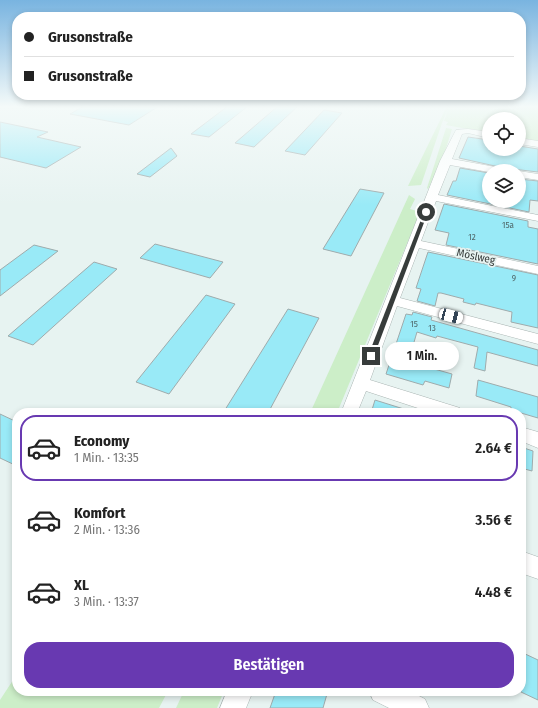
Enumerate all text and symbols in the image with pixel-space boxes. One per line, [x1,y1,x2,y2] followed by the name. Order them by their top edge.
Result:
[48,28,133,46] text: Grusonstraße
[48,67,133,85] text: Grusonstraße
[482,112,526,208] map controls
[482,112,526,156] button: locate
[482,164,526,208] button: layers
[417,203,435,221] route start
[502,220,515,230] house number: 15a
[468,232,476,242] house number: 12
[455,246,497,267] street label: Möslweg
[512,273,516,283] house number: 9
[438,307,464,325] car
[410,319,418,329] house number: 15
[428,323,436,333] house number: 13
[385,342,459,370] callout: 1 Min.
[362,347,380,365] route end
[407,348,437,363] text: 1 Min.
[26,430,62,466] icon: car
[74,432,129,450] text: Economy
[475,439,512,457] text: 2.64 €
[74,450,139,465] text: 1 Min. · 13:35
[26,502,62,538] icon: car
[74,504,125,522] text: Komfort
[475,511,512,529] text: 3.56 €
[74,522,140,537] text: 2 Min. · 13:36
[26,574,62,610] icon: car
[74,576,89,594] text: XL
[475,583,512,601] text: 4.48 €
[74,594,139,609] text: 3 Min. · 13:37
[24,642,514,688] button: Bestätigen

